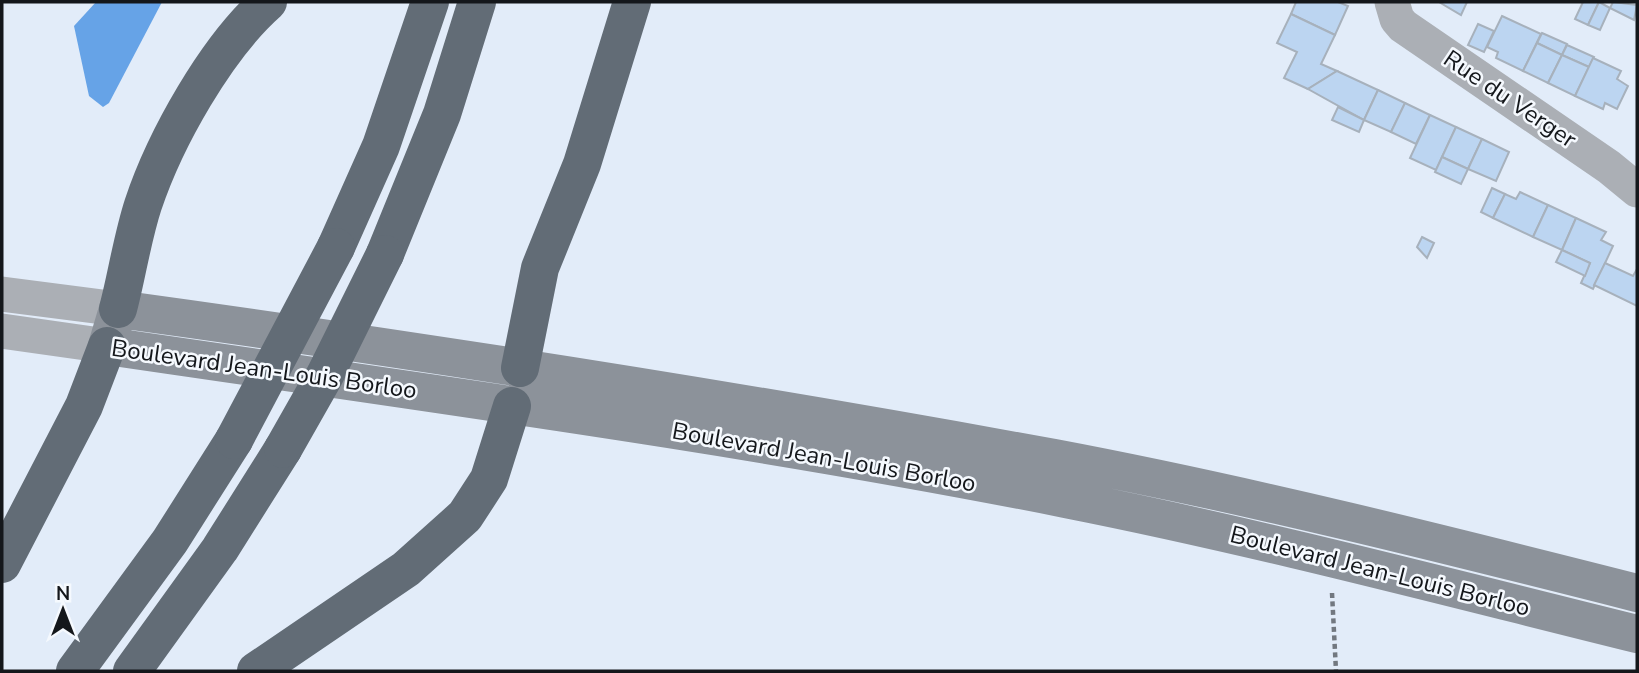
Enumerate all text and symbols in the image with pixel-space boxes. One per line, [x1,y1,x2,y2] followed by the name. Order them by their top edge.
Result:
[1437,43,1583,156] street label: Rue du Verger
[109,332,419,406] street label: Boulevard Jean-Louis Borloo
[670,415,978,499] street label: Boulevard Jean-Louis Borloo
[1227,518,1533,624] street label: Boulevard Jean-Louis Borloo
[28,575,98,645] north arrow
[56,581,70,607] text: N

